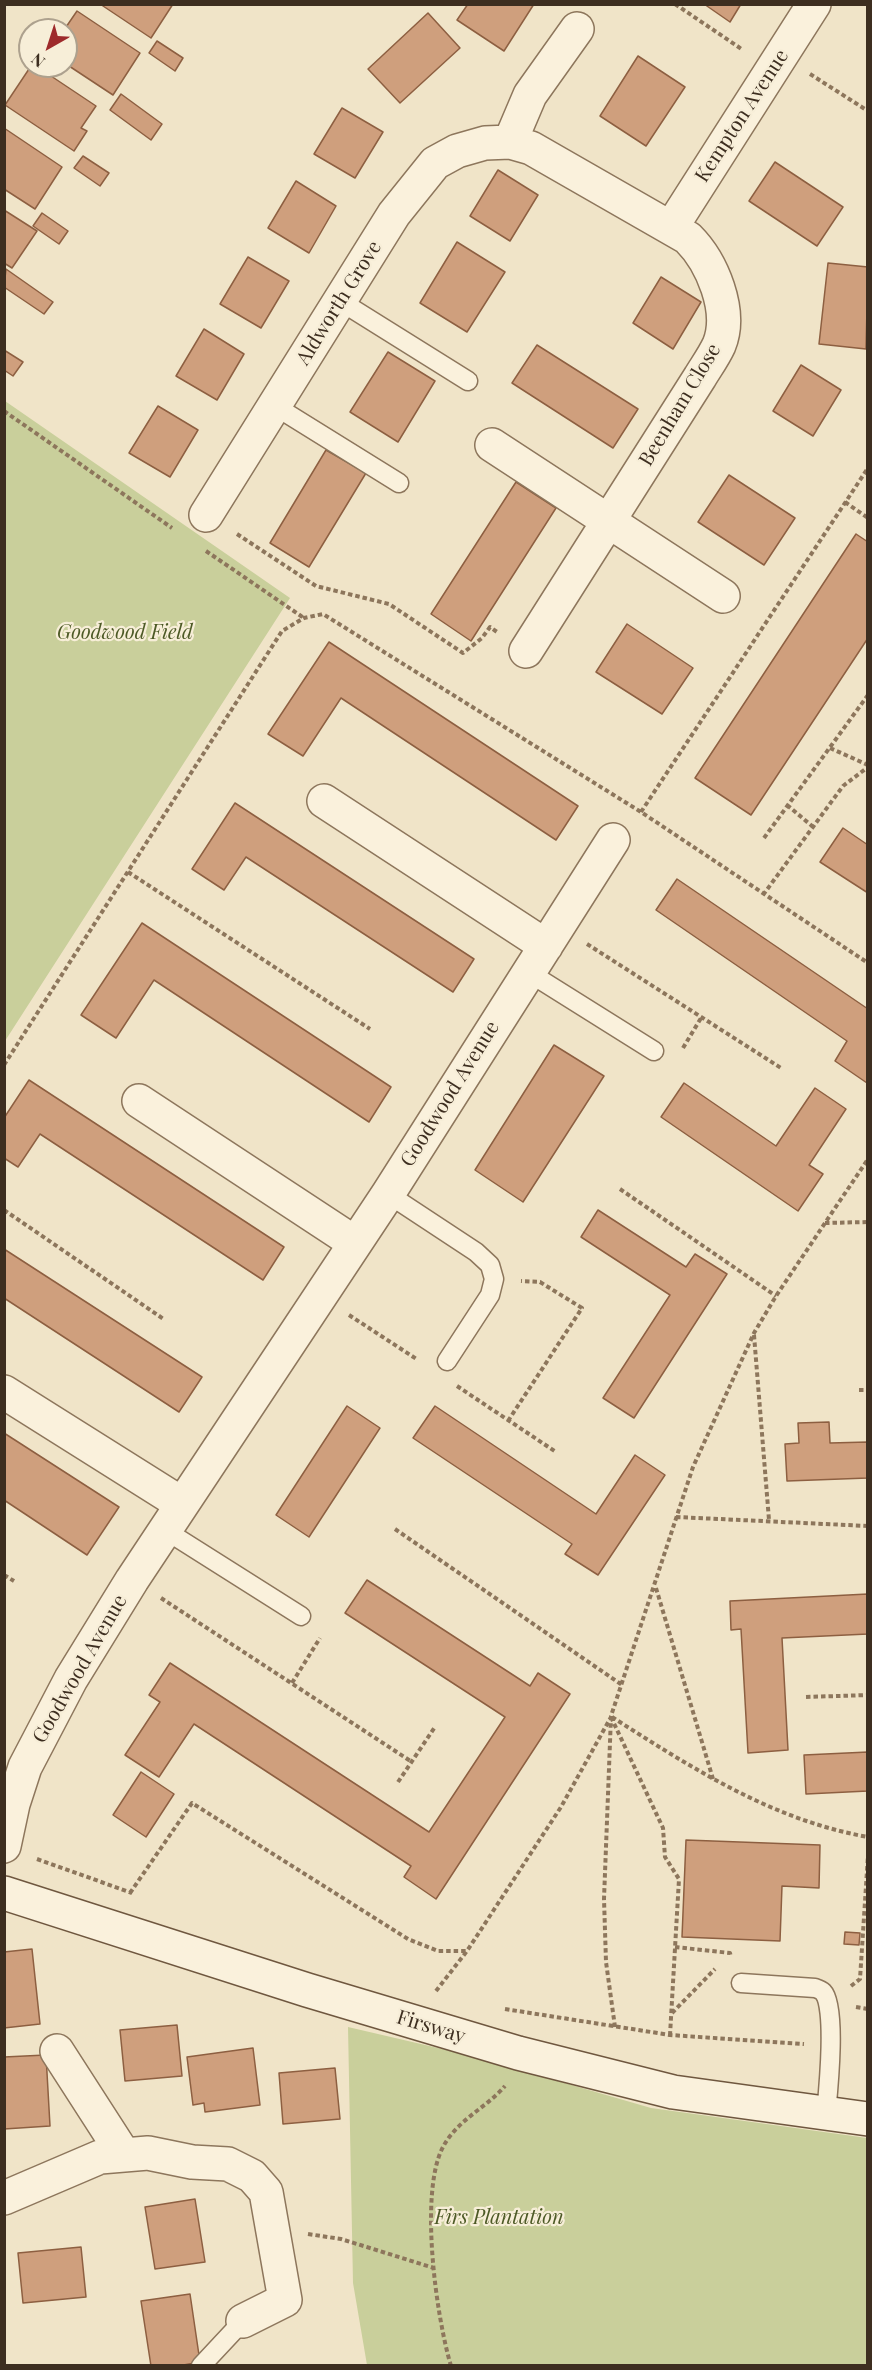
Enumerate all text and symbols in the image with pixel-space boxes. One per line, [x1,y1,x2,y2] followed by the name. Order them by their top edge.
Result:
[18,18,78,78] north arrow
[690,45,794,187] street label: Kempton Avenue
[27,49,49,73] text: N
[291,237,387,369] street label: Aldworth Grove
[634,340,726,470] street label: Beenham Close
[57,621,193,645] park label: Goodwood Field
[395,1017,505,1171] street label: Goodwood Avenue
[28,1591,132,1747] street label: Goodwood Avenue
[394,2005,468,2049] street label: Firsway
[434,2206,564,2230] park label: Firs Plantation

